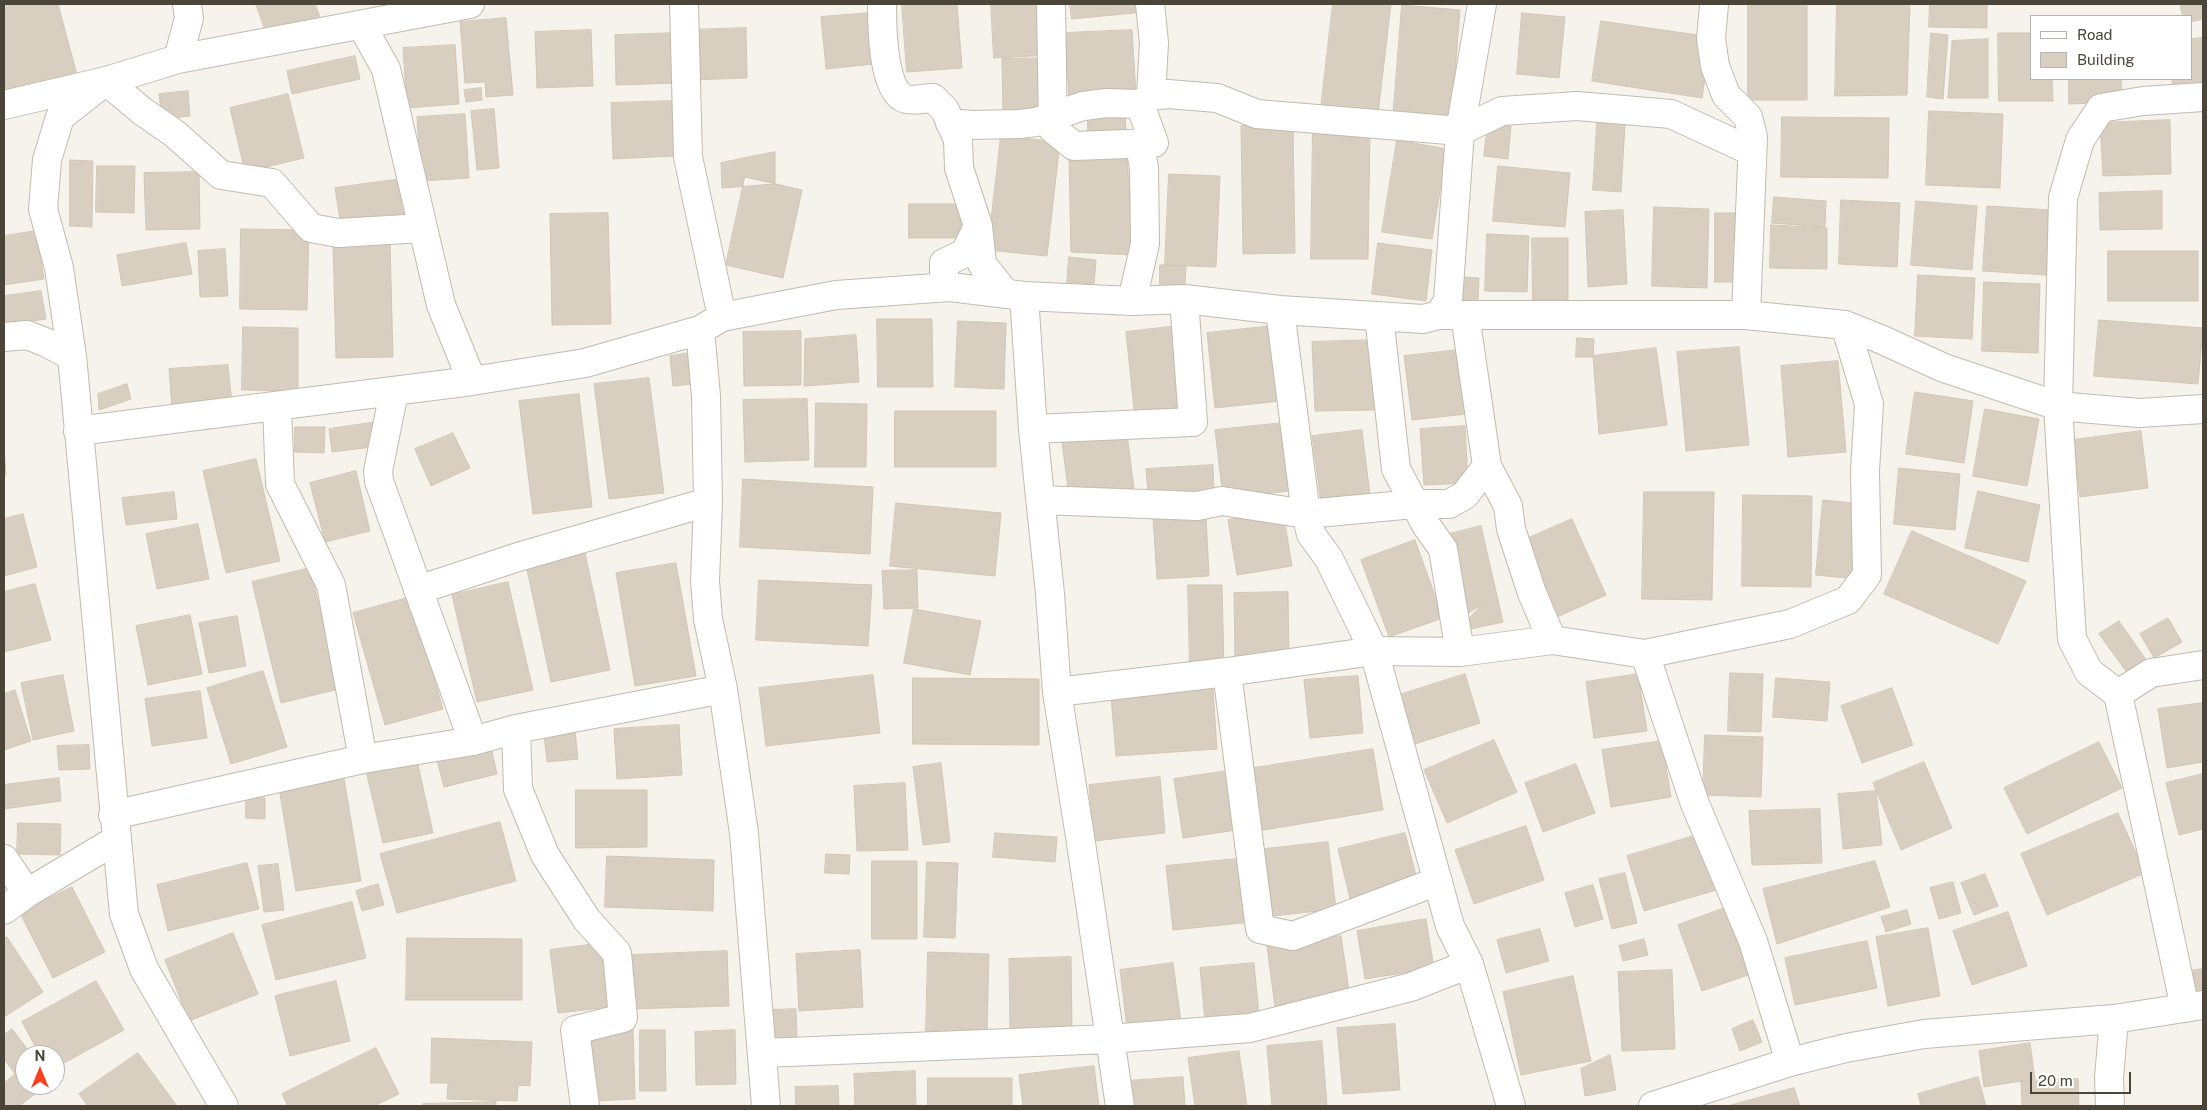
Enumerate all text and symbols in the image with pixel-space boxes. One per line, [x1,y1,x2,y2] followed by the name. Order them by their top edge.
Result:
[2030,15,2192,80] legend
[2077,26,2113,43] text: Road
[2077,51,2135,68] text: Building
[15,1045,65,1095] north arrow
[35,1048,45,1064] text: N
[2032,1062,2133,1094] scale bar
[2038,1072,2073,1089] text: 20 m

